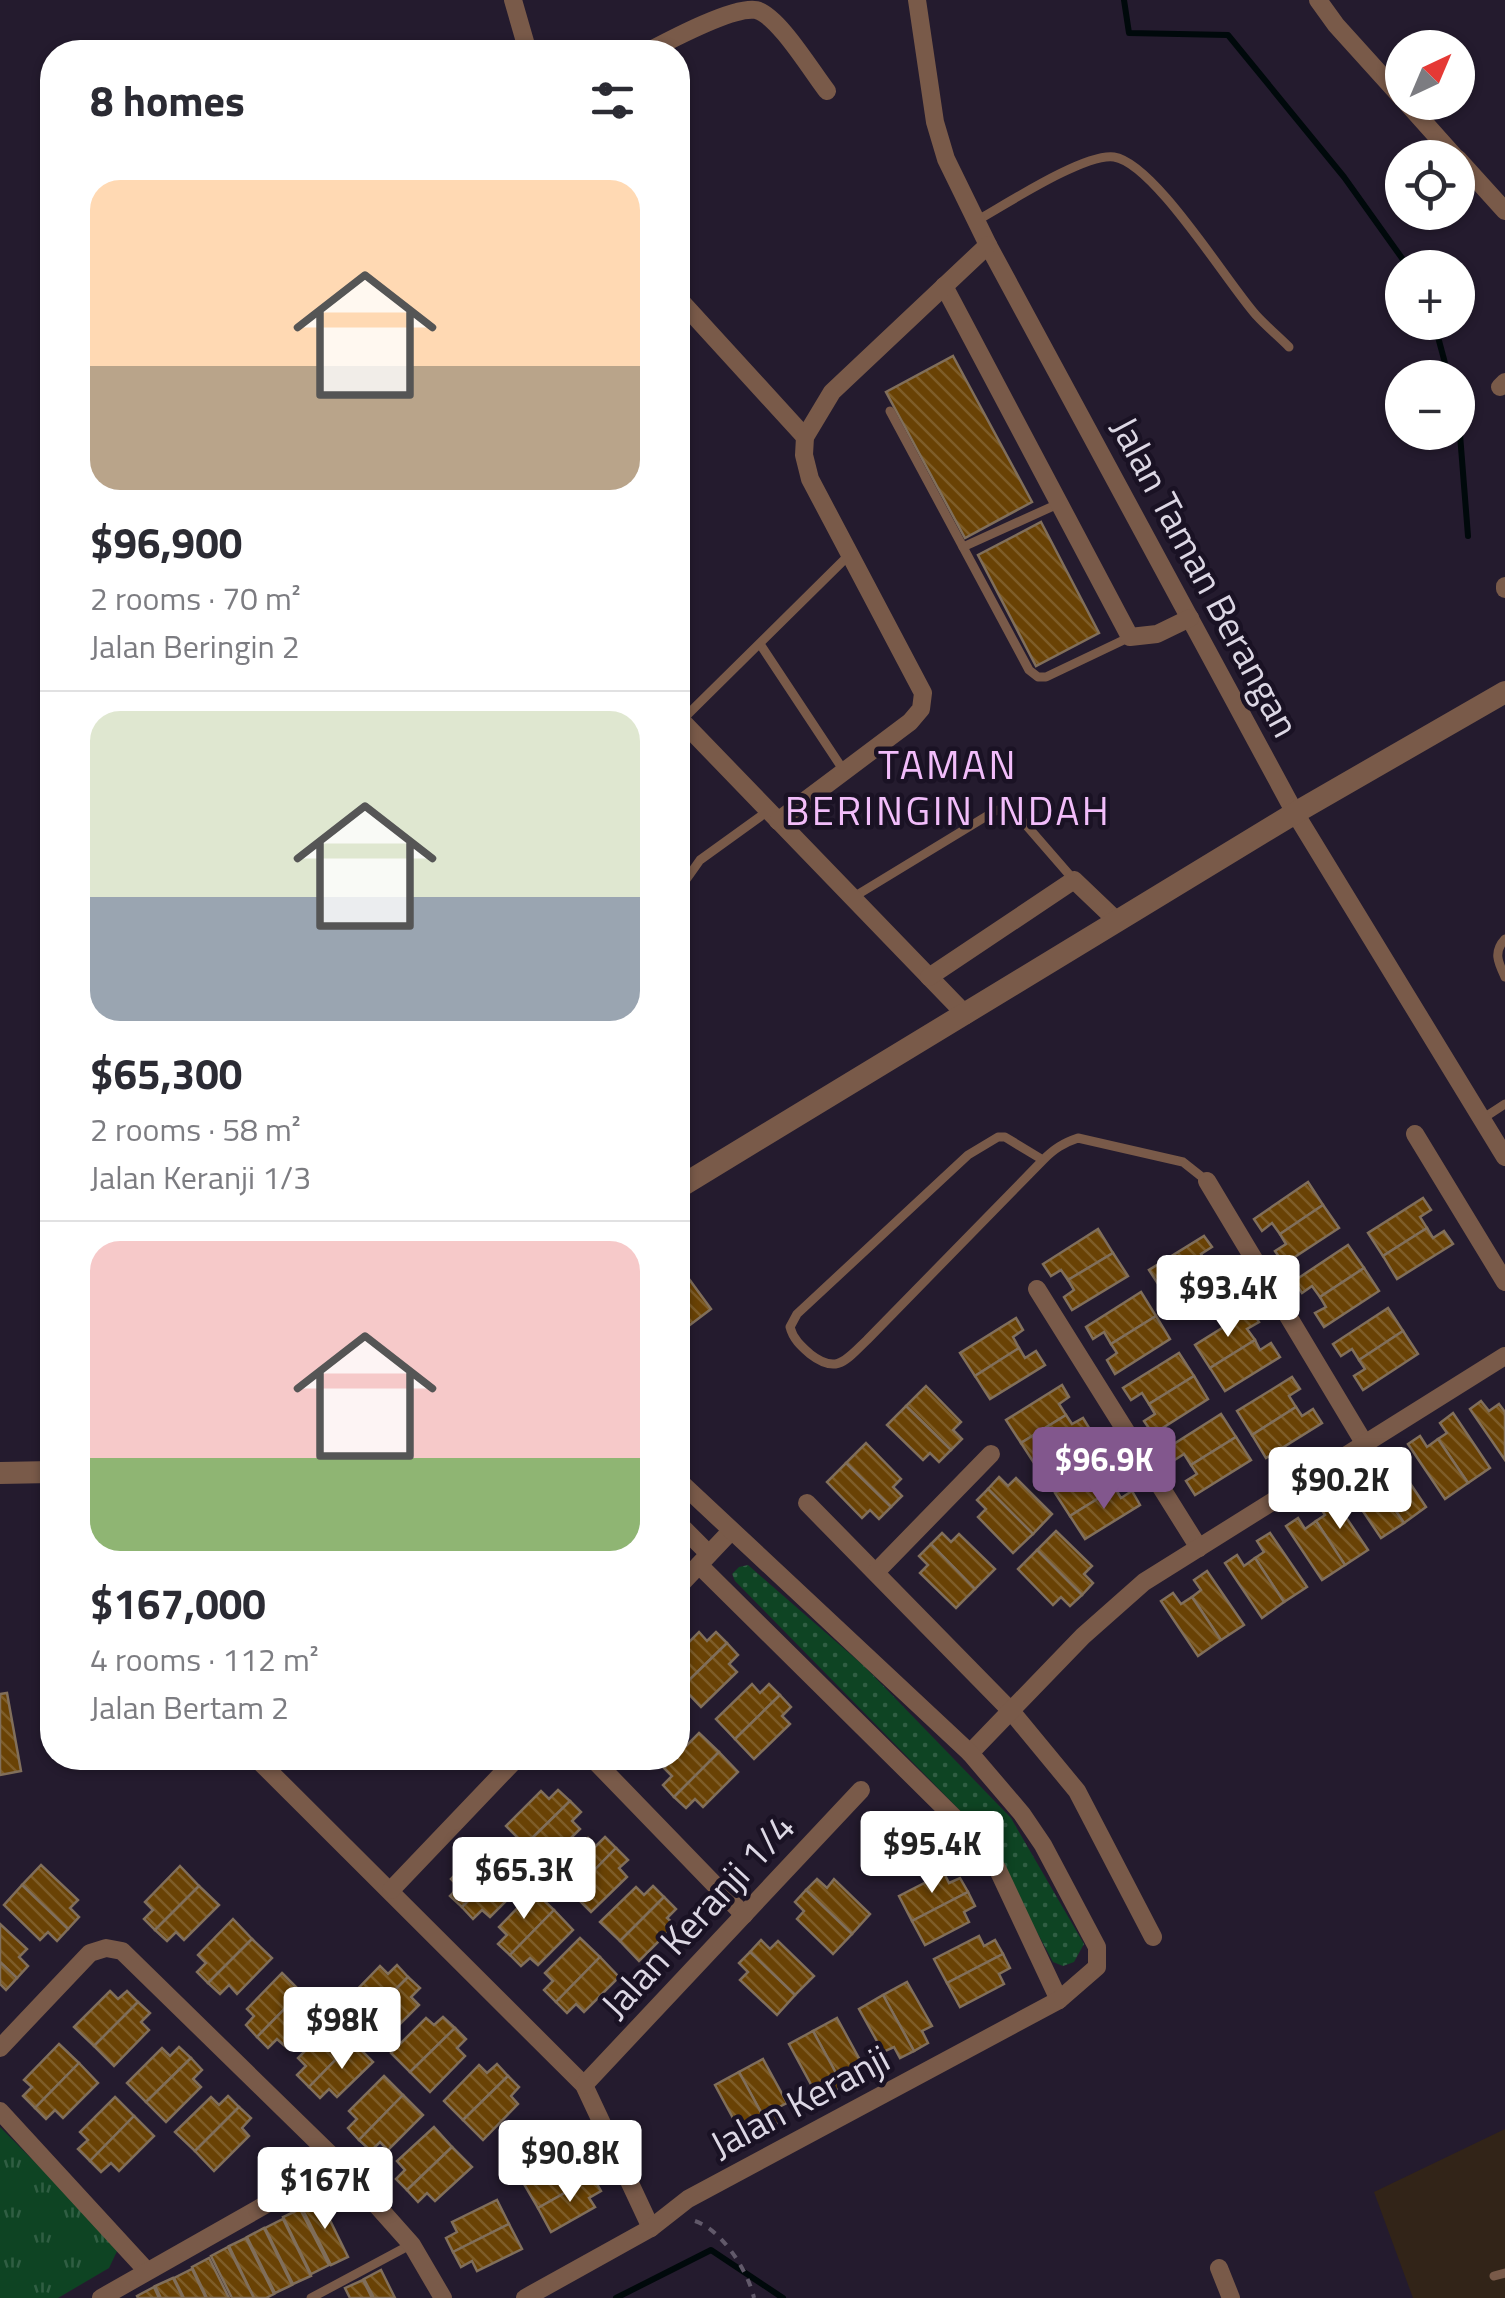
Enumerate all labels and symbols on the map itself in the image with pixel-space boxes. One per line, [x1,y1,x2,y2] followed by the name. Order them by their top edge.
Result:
[1385,30,1475,120] north arrow
[1097,406,1315,747] street label: Jalan Taman Berangan
[785,734,1111,841] district label: TAMAN BERINGIN INDAH
[1147,1255,1309,1340] pin: $93.4K
[1023,1427,1185,1512] pin: $96.9K
[1259,1447,1421,1532] pin: $90.2K
[586,1799,808,2031] street label: Jalan Keranji 1/4
[851,1811,1013,1896] pin: $95.4K
[443,1837,605,1922] pin: $65.3K
[283,1987,401,2072] pin: $98K
[699,2029,900,2173] street label: Jalan Keranji
[489,2120,651,2205] pin: $90.8K
[255,2147,395,2232] pin: $167K

